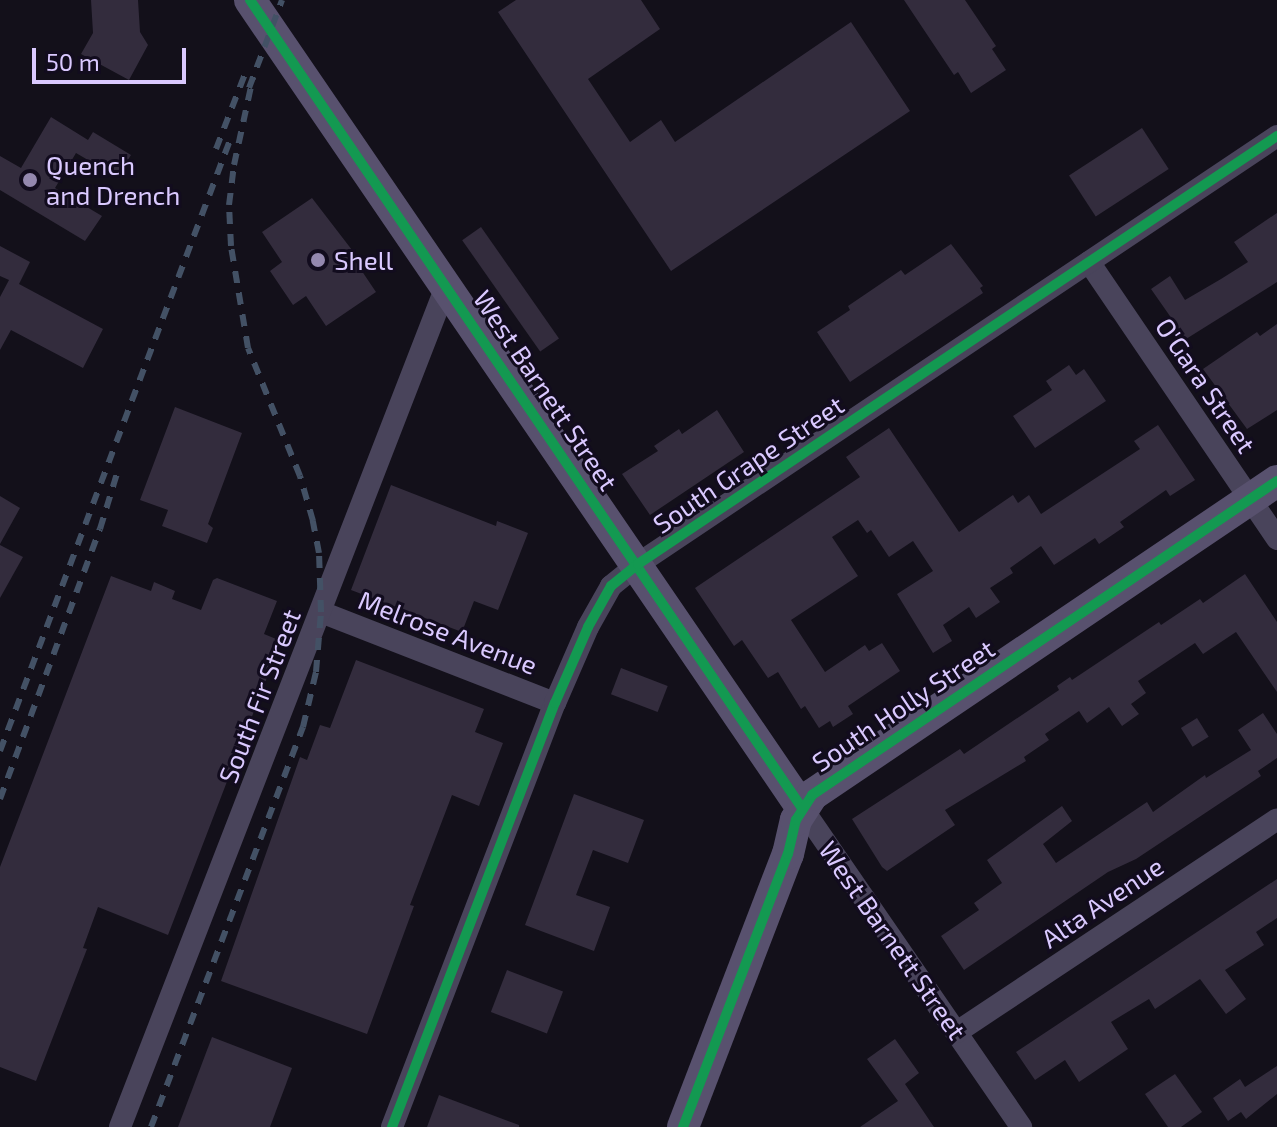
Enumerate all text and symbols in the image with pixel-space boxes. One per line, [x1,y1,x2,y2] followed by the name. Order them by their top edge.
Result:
[36,32,190,82] scale bar
[46,47,100,76] text: 50 m
[46,149,180,210] place label: Quench and Drench
[21,171,39,189] marker: Quench and Drench
[334,244,393,276] place label: Shell
[309,251,327,269] marker: Shell
[467,284,625,496] street label: West Barnett Street
[1149,312,1263,458] street label: O'Gara Street
[647,389,849,539] street label: South Grape Street
[354,583,542,681] street label: Melrose Avenue
[211,605,307,787] street label: South Fir Street
[806,632,1000,778] street label: South Holly Street
[813,835,973,1045] street label: West Barnett Street
[1035,850,1169,954] street label: Alta Avenue

